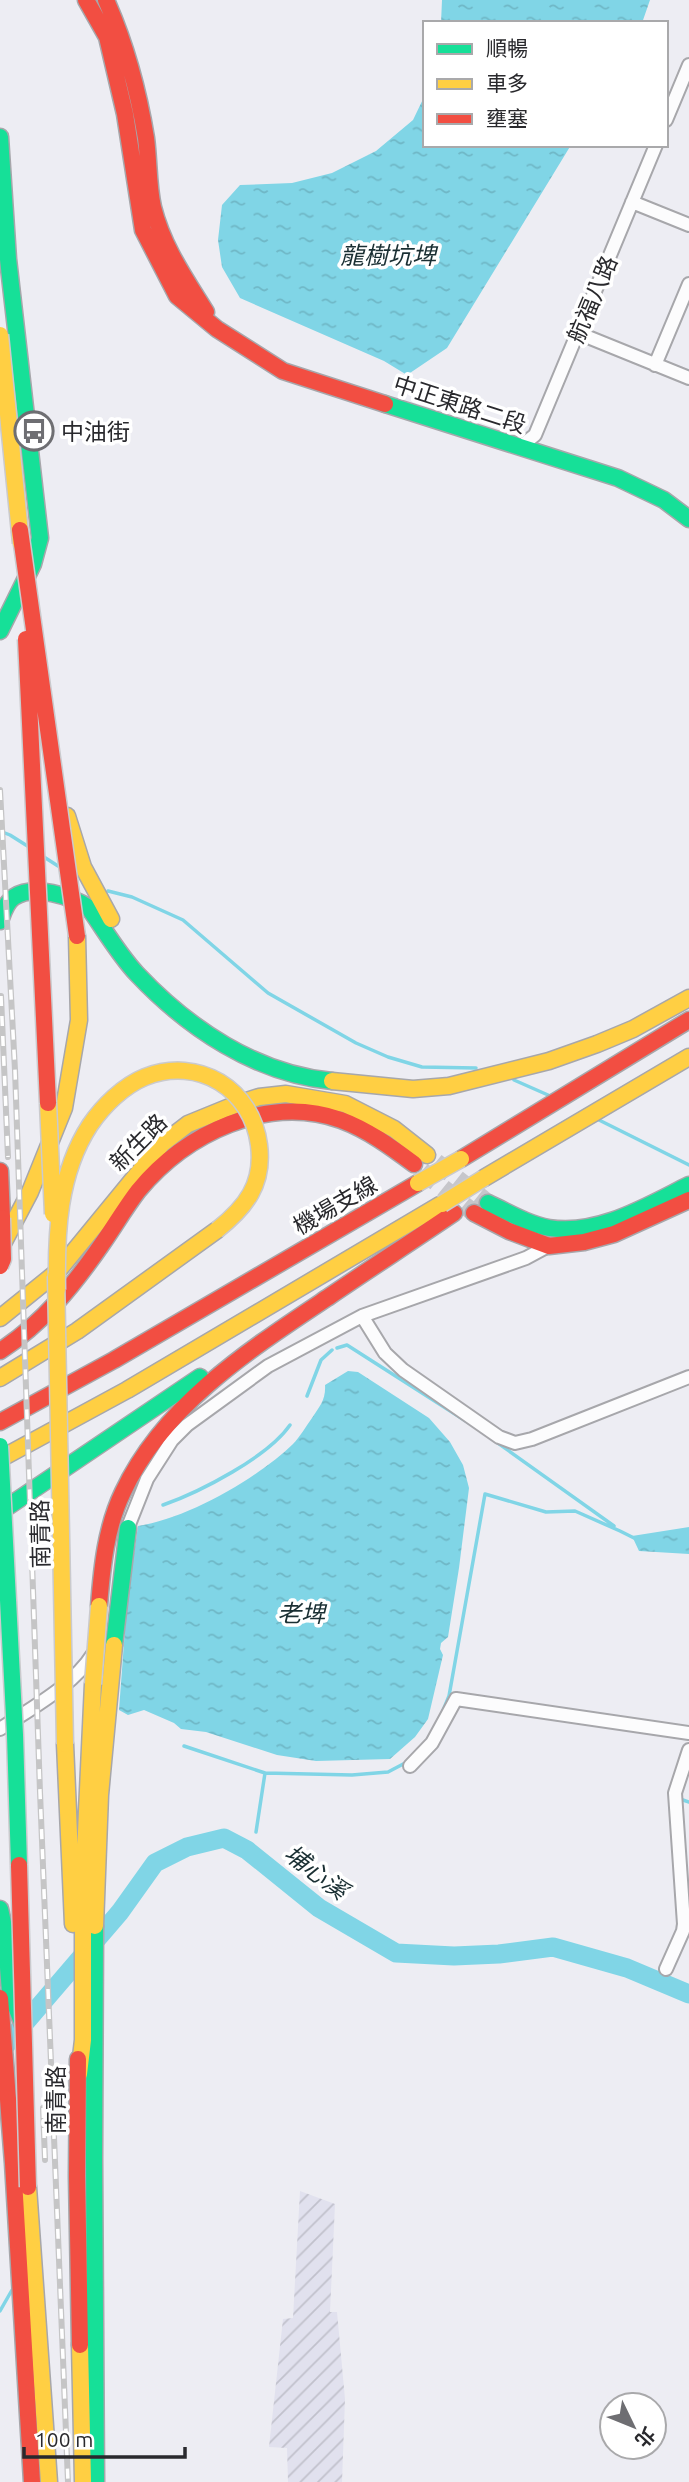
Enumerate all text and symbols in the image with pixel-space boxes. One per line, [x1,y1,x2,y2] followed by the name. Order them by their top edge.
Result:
[423,21,668,147] legend
[486,36,528,60] text: 順暢
[486,71,528,95] text: 車多
[486,106,528,130] text: 壅塞
[340,242,439,269] water label: 龍樹坑埤
[563,252,621,346] street label: 航福八路
[391,371,529,437] street label: 中正東路二段
[13,410,55,452] bus stop icon: 中油街
[61,419,130,444] place label: 中油街
[105,1109,171,1175] street label: 新生路
[289,1171,381,1239] street label: 機場支線
[27,1499,53,1569] street label: 南青路
[277,1600,328,1627] water label: 老埤
[279,1840,355,1906] water label: 埔心溪
[43,2066,68,2135] street label: 南青路
[598,2391,668,2461] north arrow
[24,2416,186,2460] scale bar
[631,2423,660,2452] text: 北
[35,2427,93,2451] text: 100 m

